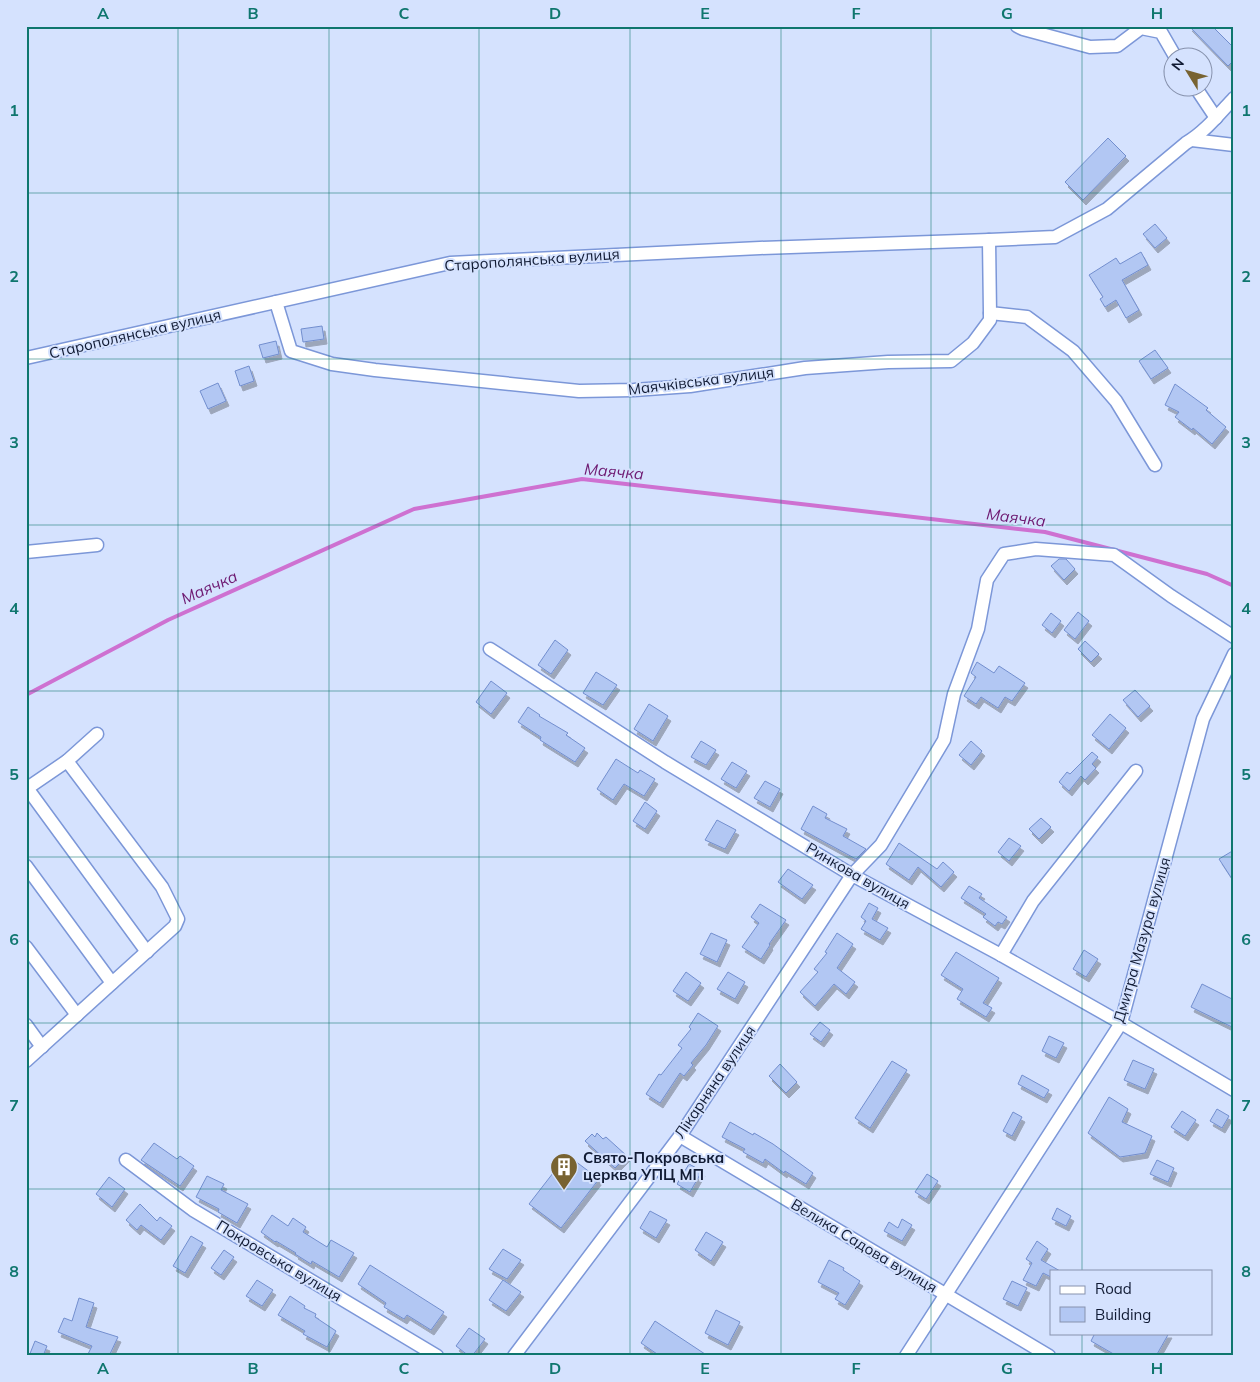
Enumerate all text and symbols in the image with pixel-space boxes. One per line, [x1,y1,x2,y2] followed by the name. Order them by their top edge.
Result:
[97,3,109,23] text: A
[247,3,259,23] text: B
[399,3,410,23] text: C
[549,3,561,23] text: D
[700,3,710,23] text: E
[851,3,861,23] text: F
[1001,3,1013,23] text: G
[1151,3,1163,23] text: H
[1162,48,1212,98] north arrow
[1167,55,1188,74] text: N
[9,100,19,120] text: 1
[1241,100,1251,120] text: 1
[444,244,620,275] street label: Старополянська вулиця
[9,266,19,286] text: 2
[1241,266,1251,286] text: 2
[47,304,223,363] street label: Старополянська вулиця
[627,362,775,399] street label: Маячківська вулиця
[9,432,19,452] text: 3
[1241,432,1251,452] text: 3
[583,458,645,484] water label: Маячка
[985,503,1047,531] water label: Маячка
[178,566,241,608] water label: Маячка
[9,598,19,618] text: 4
[1241,598,1251,618] text: 4
[9,764,19,784] text: 5
[1241,764,1251,784] text: 5
[803,838,914,913] street label: Ринкова вулиця
[1109,855,1174,1025] street label: Дмитра Мазура вулиця
[9,929,19,949] text: 6
[1241,929,1251,949] text: 6
[670,1022,759,1142] street label: Лікарняна вулиця
[9,1095,19,1115] text: 7
[1241,1095,1251,1115] text: 7
[583,1148,724,1184] place label: Свято-Покровська церква УПЦ МП
[549,1152,579,1191] building icon: Свято-Покровська церква УПЦ МП
[788,1194,941,1297] street label: Велика Садова вулиця
[213,1216,345,1305] street label: Покровська вулиця
[9,1261,19,1281] text: 8
[1241,1261,1251,1281] text: 8
[1050,1270,1212,1334] legend
[1095,1279,1132,1298] text: Road
[1095,1305,1151,1324] text: Building
[97,1358,109,1378] text: A
[247,1358,259,1378] text: B
[399,1358,410,1378] text: C
[549,1358,561,1378] text: D
[700,1358,710,1378] text: E
[851,1358,861,1378] text: F
[1001,1358,1013,1378] text: G
[1151,1358,1163,1378] text: H

